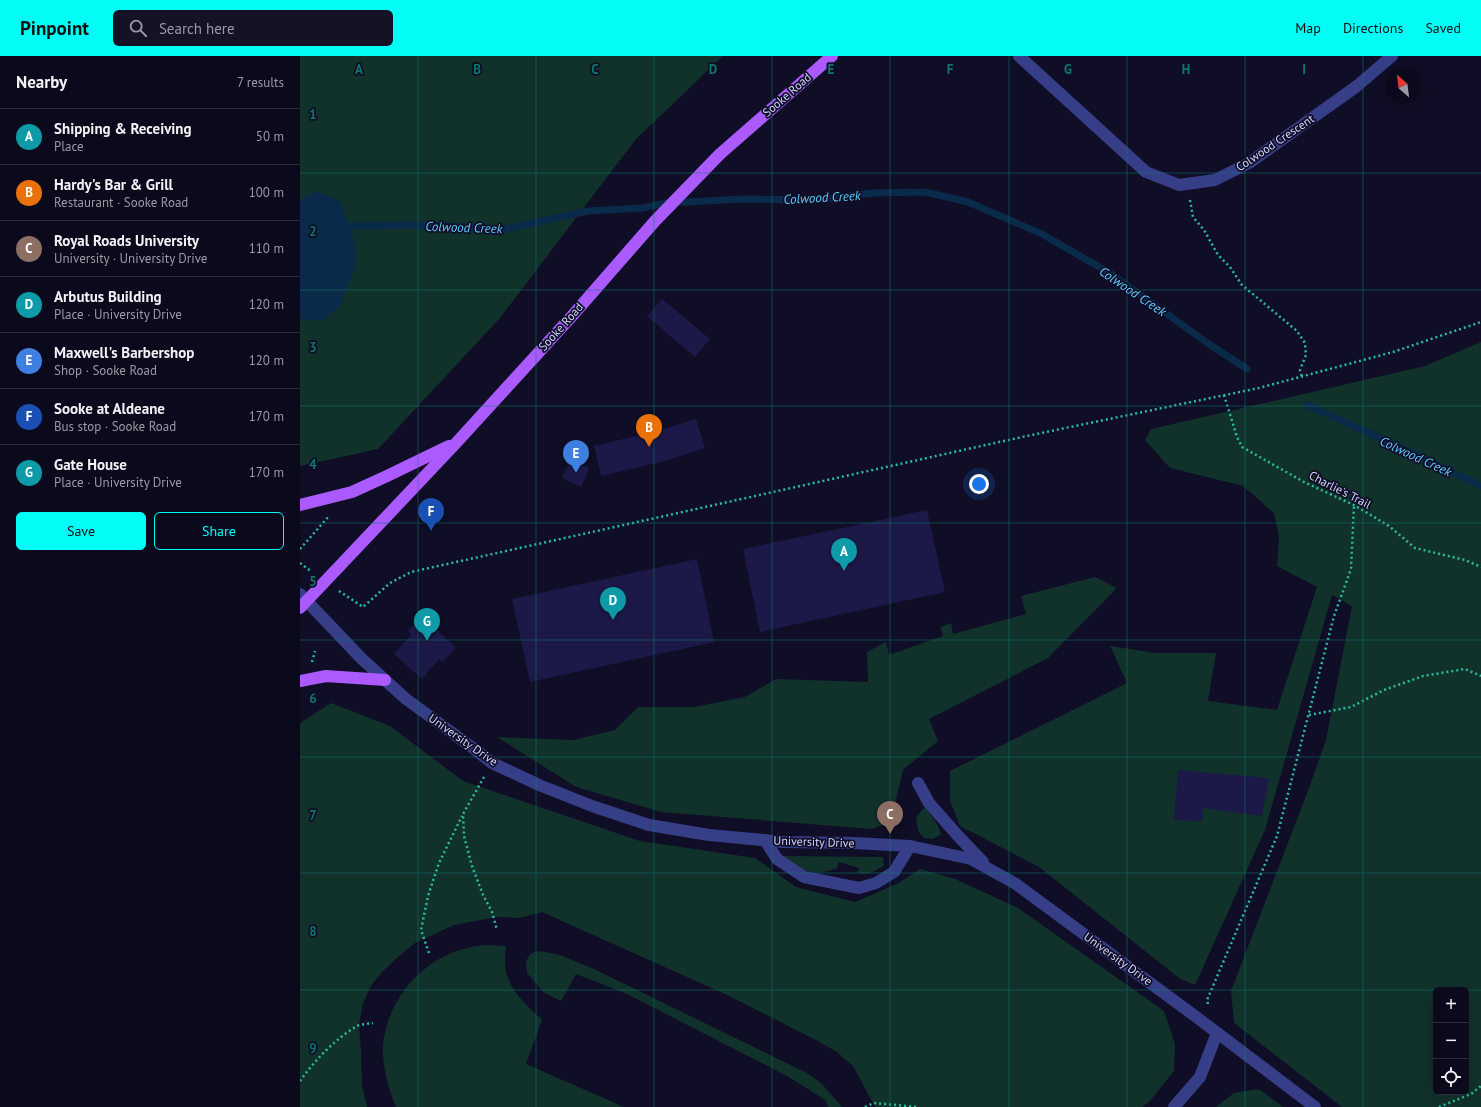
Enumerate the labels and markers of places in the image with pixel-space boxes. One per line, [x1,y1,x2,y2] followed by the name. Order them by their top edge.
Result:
[636,414,662,447] pin: B
[563,440,589,473] pin: E
[418,498,444,531] pin: F
[831,538,857,571] pin: A
[600,587,626,620] pin: D
[414,608,440,641] pin: G
[877,801,903,834] pin: C

